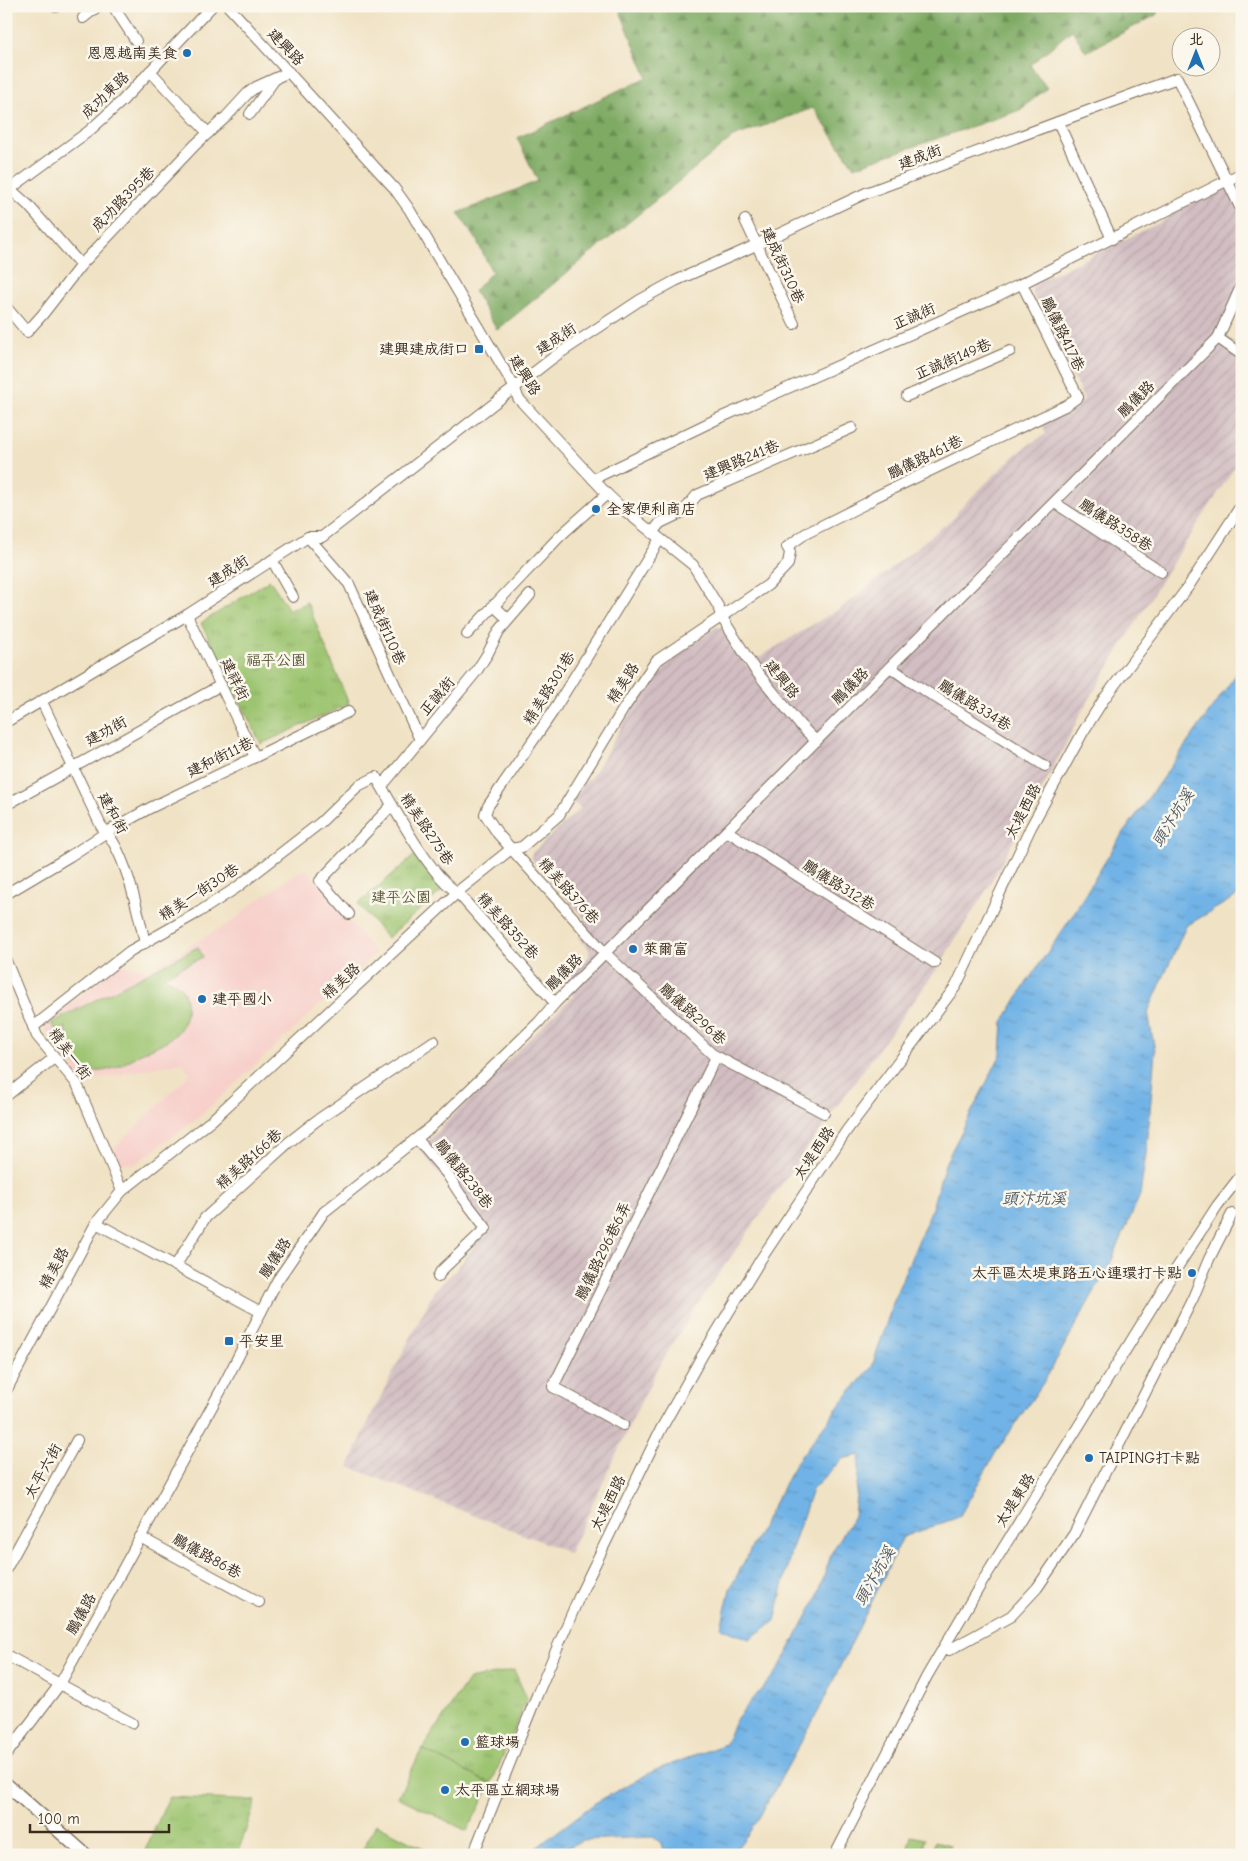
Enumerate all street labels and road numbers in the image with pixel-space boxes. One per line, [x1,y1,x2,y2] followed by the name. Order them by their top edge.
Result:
[264,25,308,69] street label: 建興路
[77,68,133,122] street label: 成功東路
[896,141,944,173] street label: 建成街
[87,163,159,235] street label: 成功路395巷
[757,224,809,306] street label: 建成街310巷
[1037,294,1089,374] street label: 鵬儀路417巷
[890,299,938,333] street label: 正誠街
[532,319,580,359] street label: 建成街
[912,335,994,383] street label: 正誠街149巷
[505,351,545,399] street label: 建興路
[1114,377,1158,421] street label: 鵬儀路
[884,431,966,483] street label: 鵬儀路461巷
[700,436,782,484] street label: 建興路241巷
[1076,495,1156,555] street label: 鵬儀路358巷
[204,551,252,591] street label: 建成街
[360,586,410,668] street label: 建成街110巷
[519,648,579,728] street label: 精美路301巷
[217,655,253,703] street label: 建祥街
[761,656,803,702] street label: 建興路
[603,659,643,707] street label: 精美路
[828,664,872,708] street label: 鵬儀路
[416,673,458,719] street label: 正誠街
[935,676,1015,734] street label: 鵬儀路334巷
[82,712,130,750] street label: 建功街
[184,733,256,781] street label: 建和街11巷
[1001,780,1045,842] street label: 太堤西路
[94,789,132,837] street label: 建和街
[396,790,458,868] street label: 精美路275巷
[535,854,603,928] street label: 精美路376巷
[800,856,878,914] street label: 鵬儀路312巷
[156,859,242,925] street label: 精美一街30巷
[473,889,543,963] street label: 精美路352巷
[542,950,586,994] street label: 鵬儀路
[318,959,364,1003] street label: 精美路
[656,979,730,1049] street label: 鵬儀路296巷
[45,1025,95,1083] street label: 精美一街
[790,1123,838,1183] street label: 太堤西路
[212,1125,286,1193] street label: 精美路166巷
[431,1136,497,1212] street label: 鵬儀路238巷
[571,1199,635,1303] street label: 鵬儀路296巷6弄
[255,1234,295,1282] street label: 鵬儀路
[35,1244,73,1292] street label: 精美路
[21,1440,65,1502] street label: 太平六街
[991,1470,1039,1530] street label: 太堤東路
[587,1472,629,1534] street label: 太堤西路
[169,1530,245,1582] street label: 鵬儀路86巷
[62,1590,100,1638] street label: 鵬儀路

